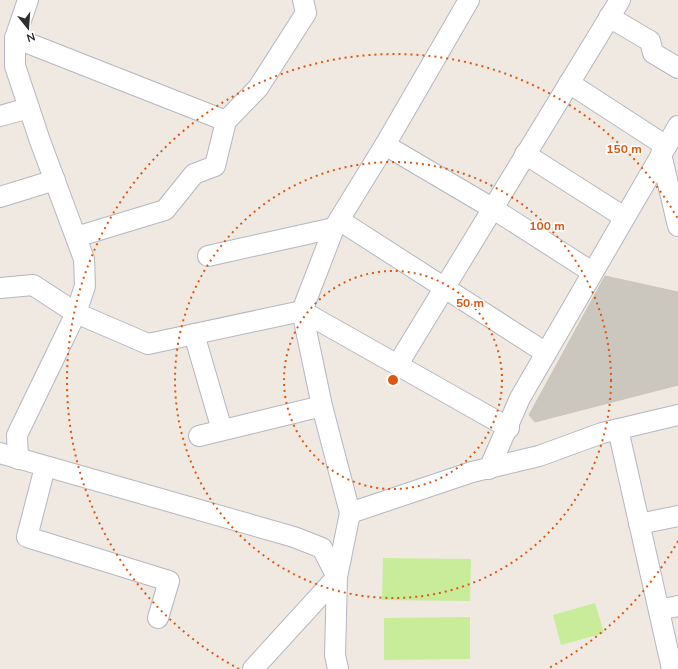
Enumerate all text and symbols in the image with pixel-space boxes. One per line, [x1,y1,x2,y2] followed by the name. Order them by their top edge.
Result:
[8,8,48,48] north arrow
[25,29,37,45] text: N
[606,141,642,157] text: 150 m
[529,218,565,234] text: 100 m
[456,295,484,311] text: 50 m
[386,373,400,387] centre of rings

